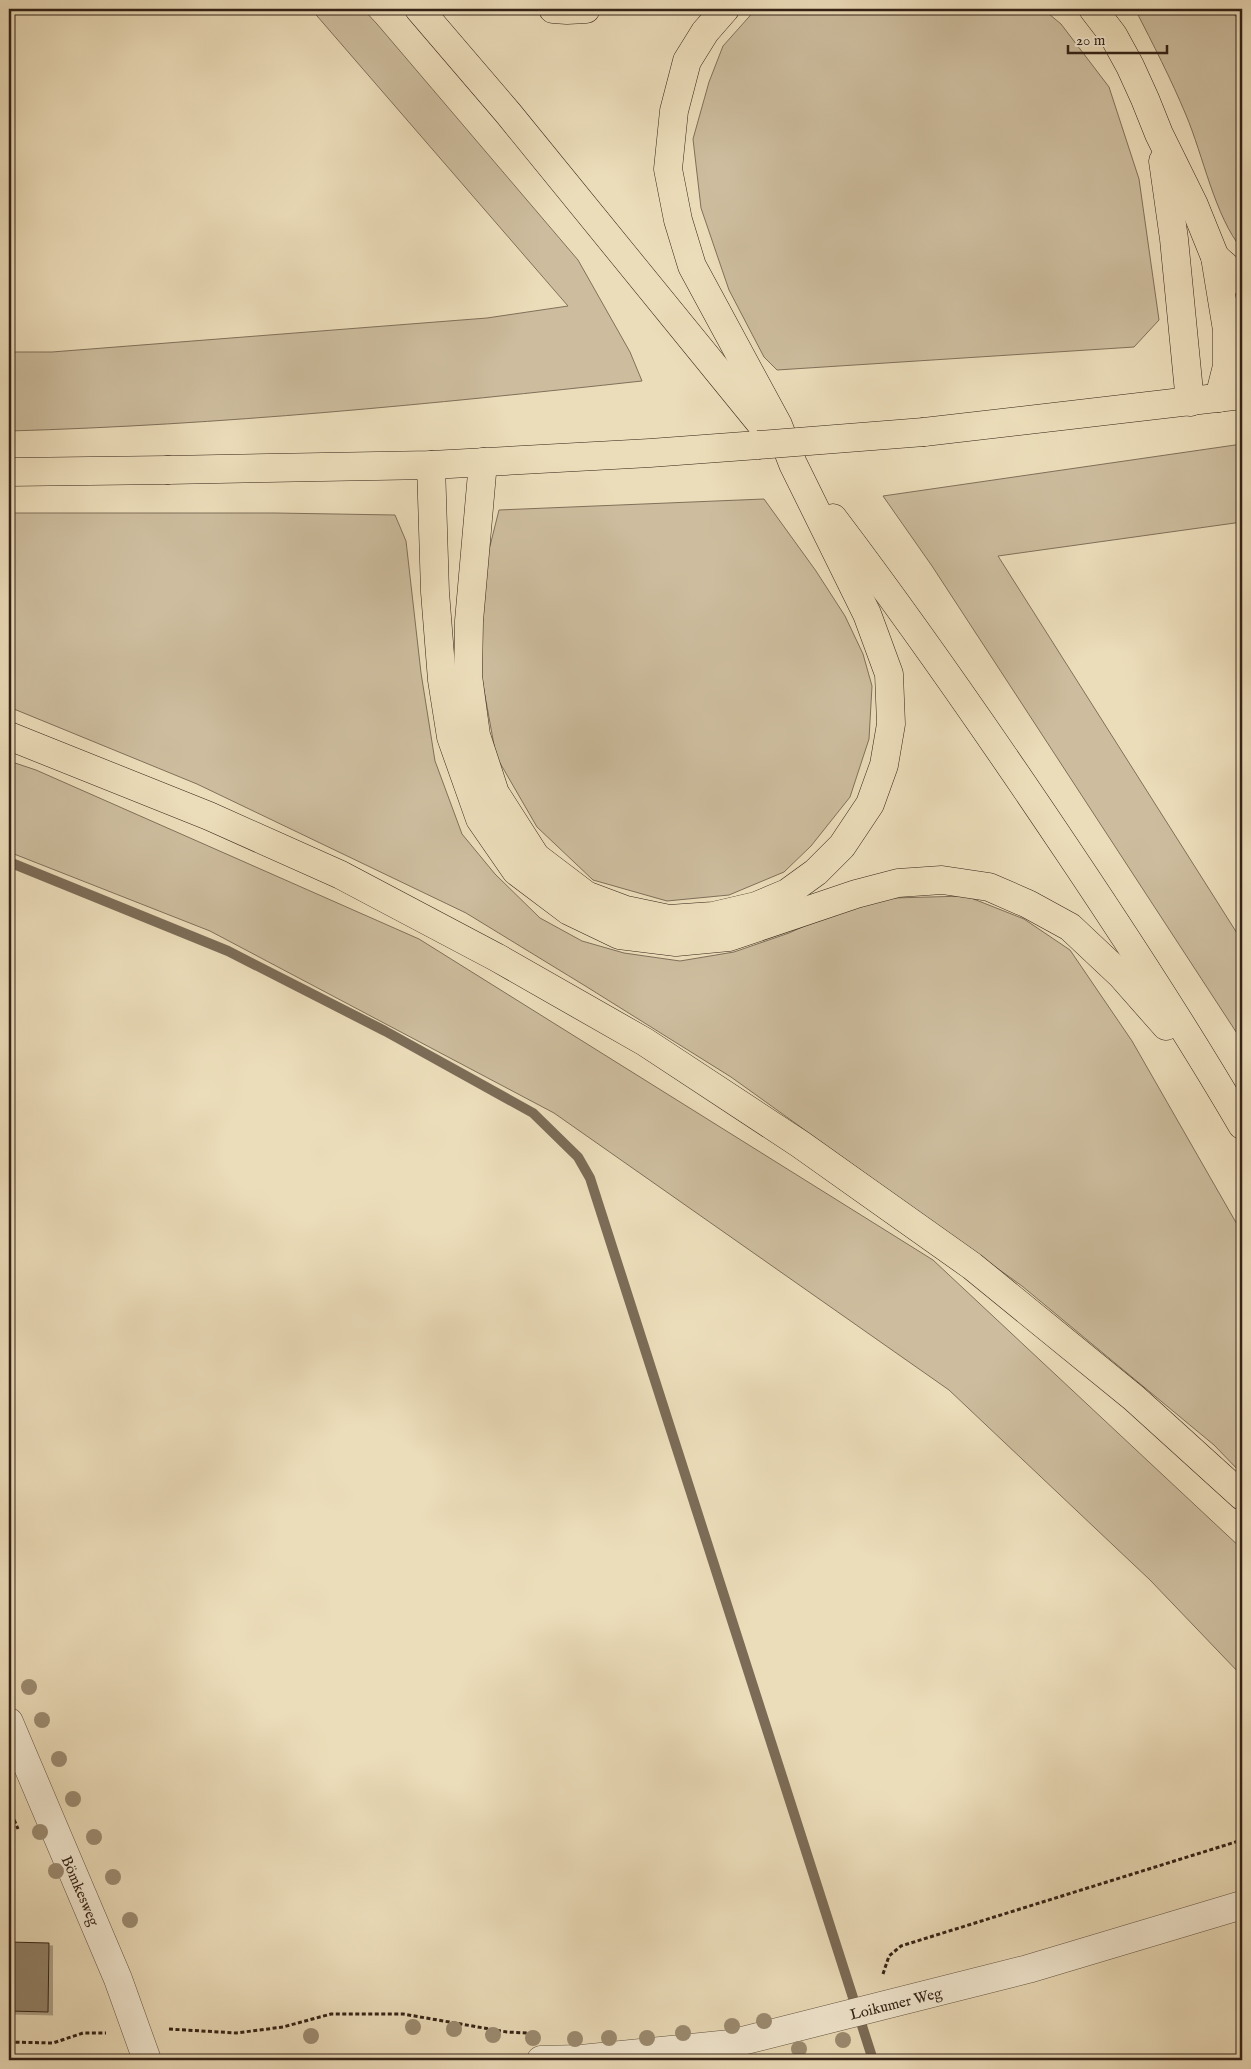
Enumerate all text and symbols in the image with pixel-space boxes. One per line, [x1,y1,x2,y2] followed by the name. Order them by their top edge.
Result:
[1068,22,1167,54] scale bar
[1076,31,1106,50] text: 20 m
[57,1853,104,1930] street label: Bömkesweg
[848,1983,945,2025] street label: Loikumer Weg

